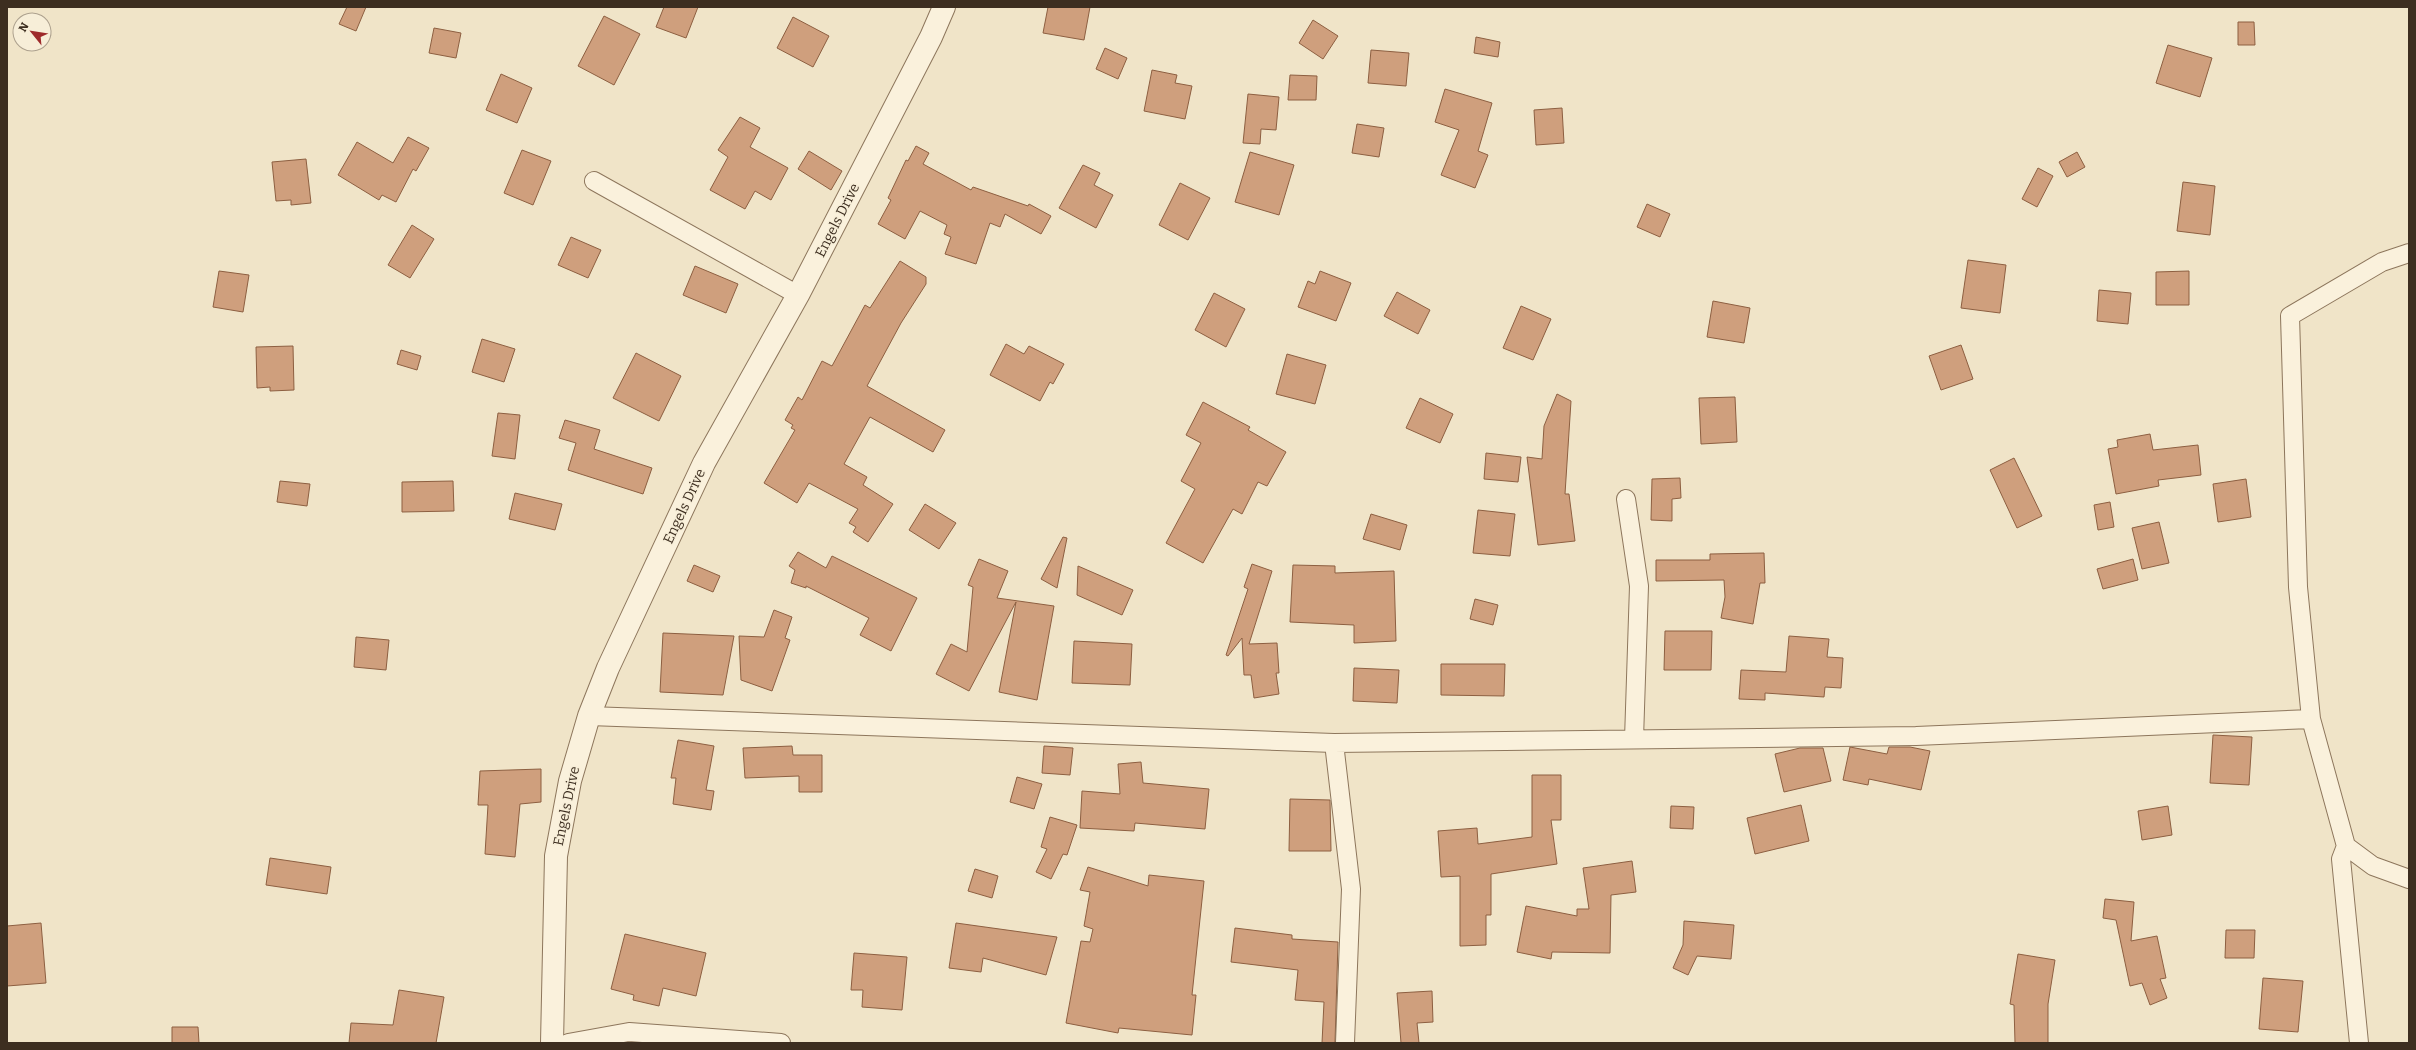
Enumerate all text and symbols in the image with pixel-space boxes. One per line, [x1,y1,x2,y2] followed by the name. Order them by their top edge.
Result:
[12,12,52,52] north arrow
[16,20,32,34] text: N
[812,180,863,260] street label: Engels Drive
[660,466,709,546] street label: Engels Drive
[550,765,583,847] street label: Engels Drive

